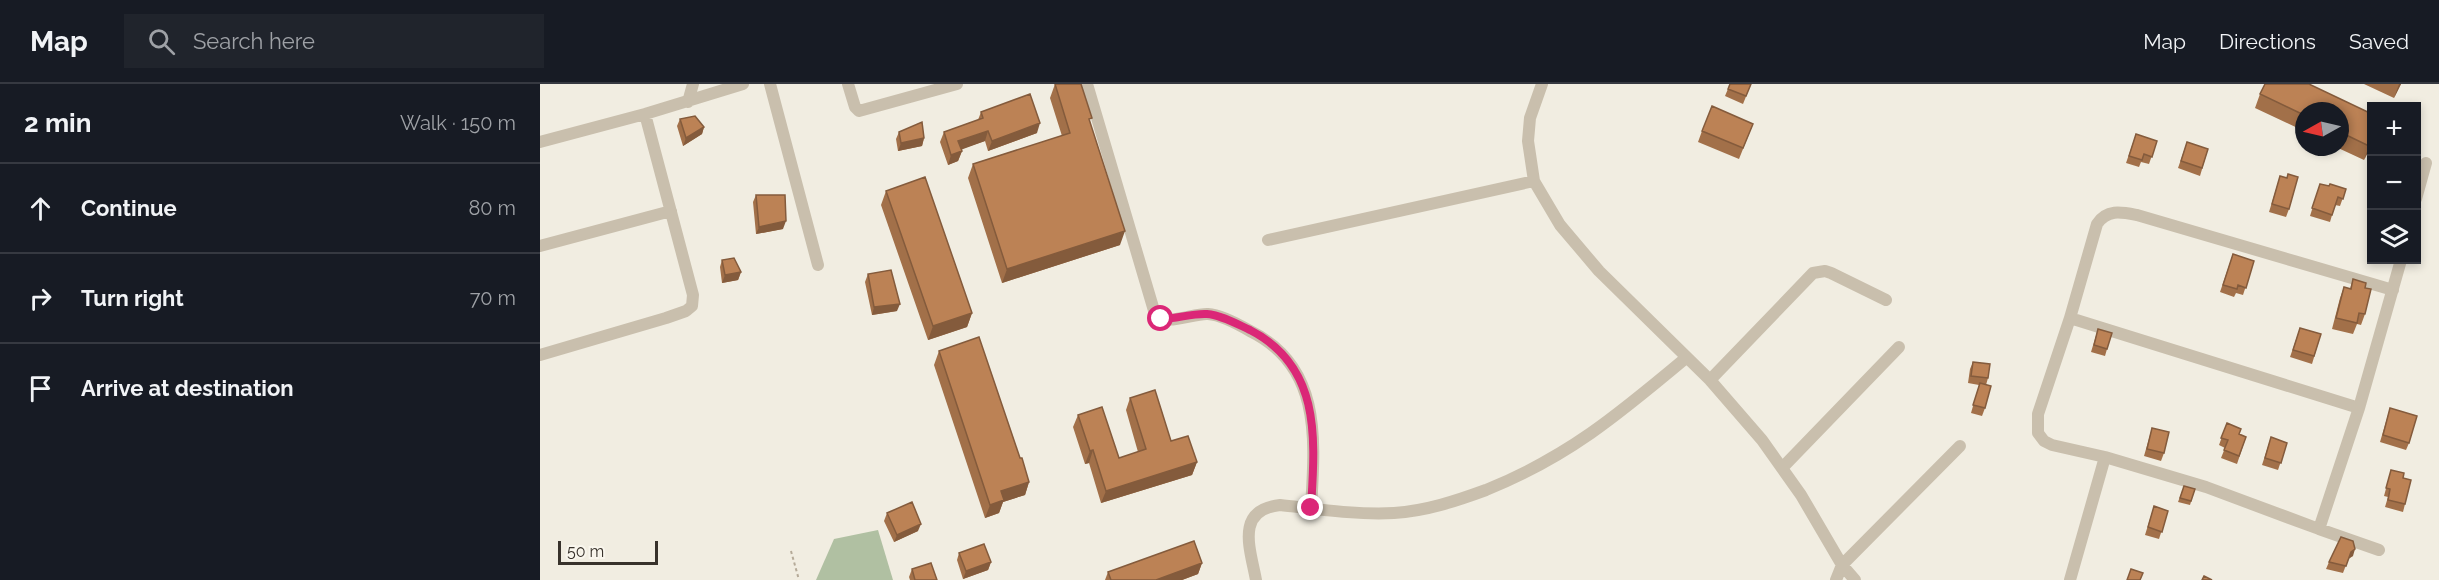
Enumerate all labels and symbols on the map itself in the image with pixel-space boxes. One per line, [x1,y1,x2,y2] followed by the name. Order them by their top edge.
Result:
[2295,102,2349,156] north arrow
[1147,305,1173,331] route start
[1297,494,1323,520] route end
[558,538,658,566] scale bar

